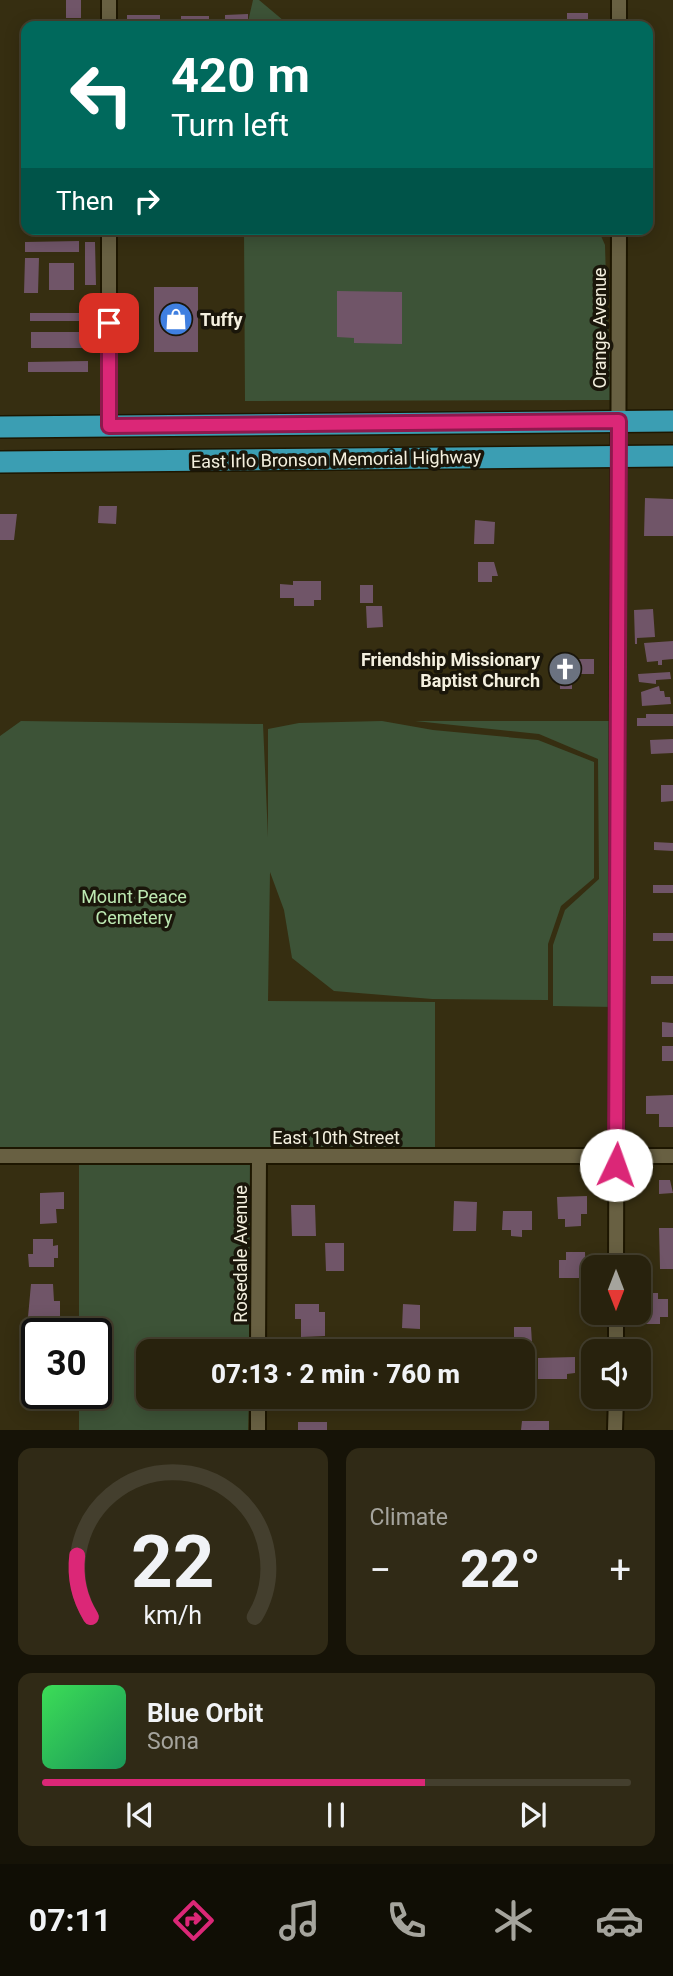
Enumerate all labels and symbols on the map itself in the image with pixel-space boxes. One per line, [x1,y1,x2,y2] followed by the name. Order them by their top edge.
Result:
[589,268,610,388] street label: Orange Avenue
[79,293,139,353] pin
[157,300,195,338] shop icon: Tuffy
[200,309,243,330] place label: Tuffy
[191,446,482,472] street label: East Irlo Bronson Memorial Highway
[361,649,541,691] place label: Friendship Missionary Baptist Church
[546,650,584,688] church icon: Friendship Missionary Baptist Church
[81,886,187,928] park label: Mount Peace Cemetery
[272,1127,400,1148] street label: East 10th Street
[579,1128,653,1202] position arrow
[230,1185,251,1323] street label: Rosedale Avenue
[581,1255,651,1325] north arrow
[21,1318,112,1409] speed limit sign: 30

